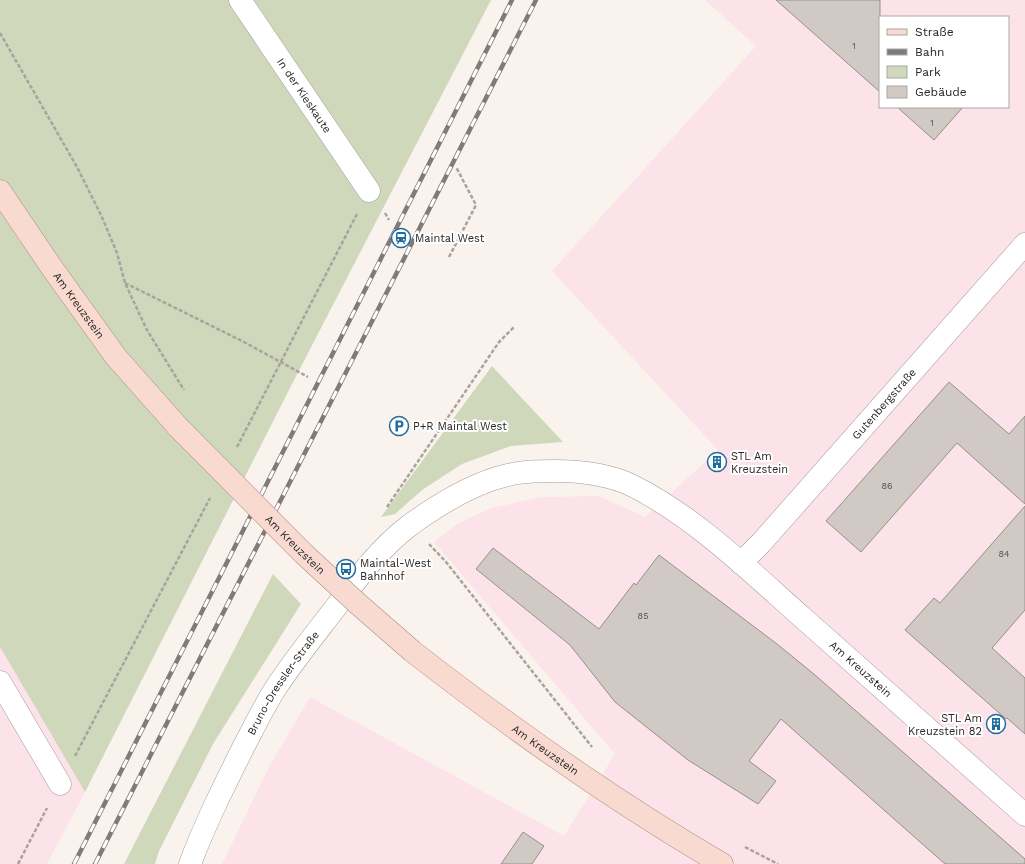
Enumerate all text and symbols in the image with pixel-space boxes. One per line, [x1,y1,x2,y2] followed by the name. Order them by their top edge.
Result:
[879,16,1009,108] legend
[915,25,954,39] text: Straße
[852,41,856,51] house number: 1
[915,45,944,59] text: Bahn
[274,55,334,135] street label: In der Kieskaute
[915,65,941,79] text: Park
[915,85,967,99] text: Gebäude
[930,118,934,128] house number: 1
[390,227,412,249] station icon: Maintal West
[415,232,485,245] place label: Maintal West
[51,270,107,341] street label: Am Kreuzstein
[849,366,919,442] street label: Gutenbergstraße
[388,415,410,437] parking icon: P+R Maintal West
[413,420,507,433] place label: P+R Maintal West
[731,450,788,476] place label: STL Am Kreuzstein
[706,451,728,473] building icon: STL Am Kreuzstein
[881,481,893,491] house number: 86
[263,512,328,577] street label: Am Kreuzstein
[998,549,1010,559] house number: 84
[360,557,432,583] place label: Maintal-West Bahnhof
[335,558,357,580] bus stop icon: Maintal-West Bahnhof
[638,611,648,621] house number: 85
[244,628,322,737] street label: Bruno-Dressler-Straße
[827,638,895,700] street label: Am Kreuzstein
[908,712,982,738] place label: STL Am Kreuzstein 82
[985,713,1007,735] building icon: STL Am Kreuzstein 82
[509,722,581,778] street label: Am Kreuzstein

